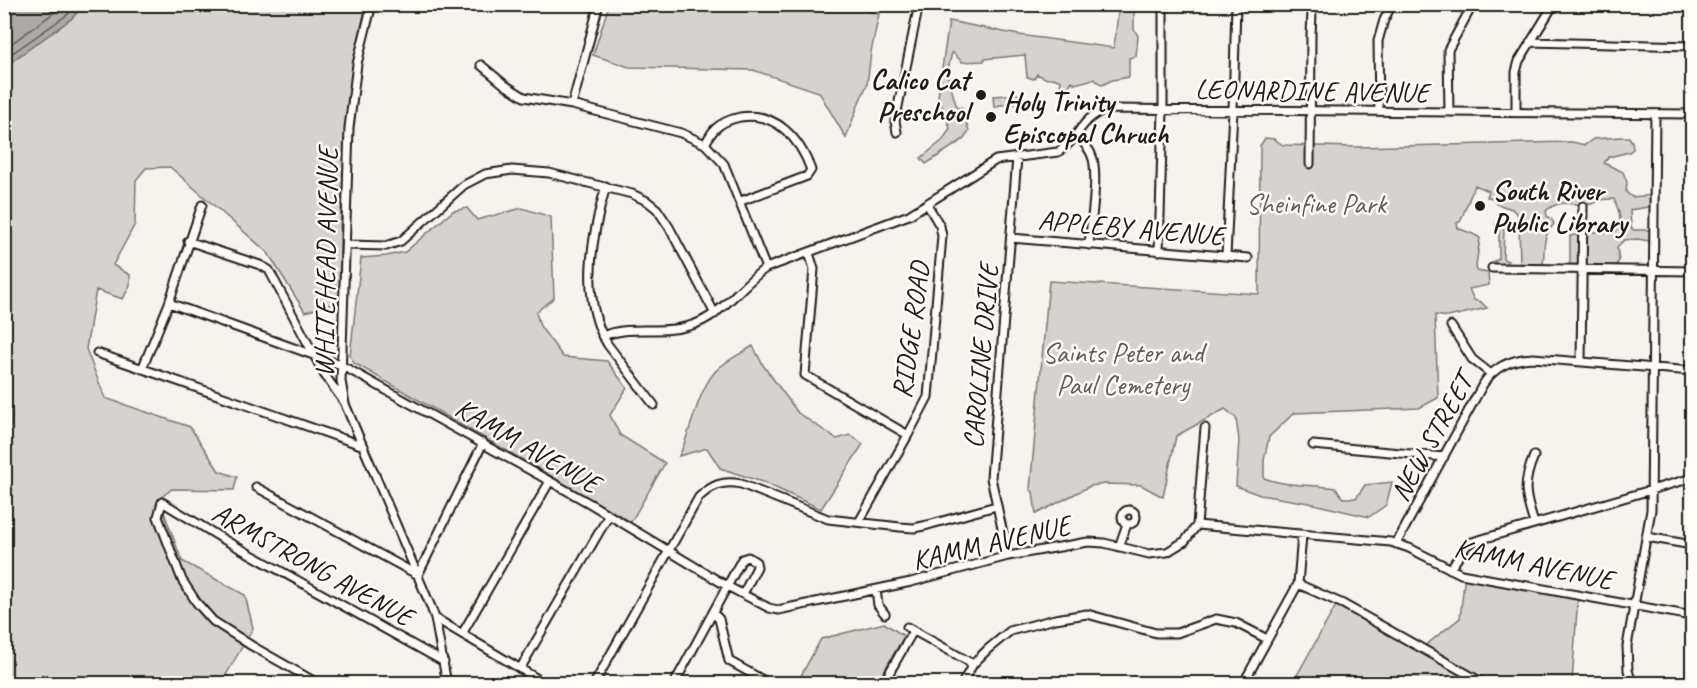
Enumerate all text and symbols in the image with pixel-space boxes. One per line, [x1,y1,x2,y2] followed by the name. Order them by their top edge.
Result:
[871,62,974,129] place label: Calico Cat Preschool
[1195,71,1433,110] street label: LEONARDINE AVENUE
[1003,84,1170,151] place label: Holy Trinity Episcopal Chruch
[974,88,988,102] marker: Calico Cat Preschool
[984,110,998,124] marker: Holy Trinity Episcopal Chruch
[306,143,345,377] street label: WHITEHEAD AVENUE
[1492,173,1629,240] place label: South River Public Library
[1246,186,1388,221] park label: Sheinfine Park
[1473,199,1487,213] marker: South River Public Library
[1037,202,1229,253] street label: APPLEBY AVENUE
[884,258,938,400] street label: RIDGE ROAD
[955,259,1006,450] street label: CAROLINE DRIVE
[1042,335,1208,402] park label: Saints Peter and Paul Cemetery
[1382,361,1484,507] street label: NEW STREET
[449,390,609,503] street label: KAMM AVENUE
[206,495,422,636] street label: ARMSTRONG AVENUE
[909,506,1077,578] street label: KAMM AVENUE
[1451,530,1620,598] street label: KAMM AVENUE

